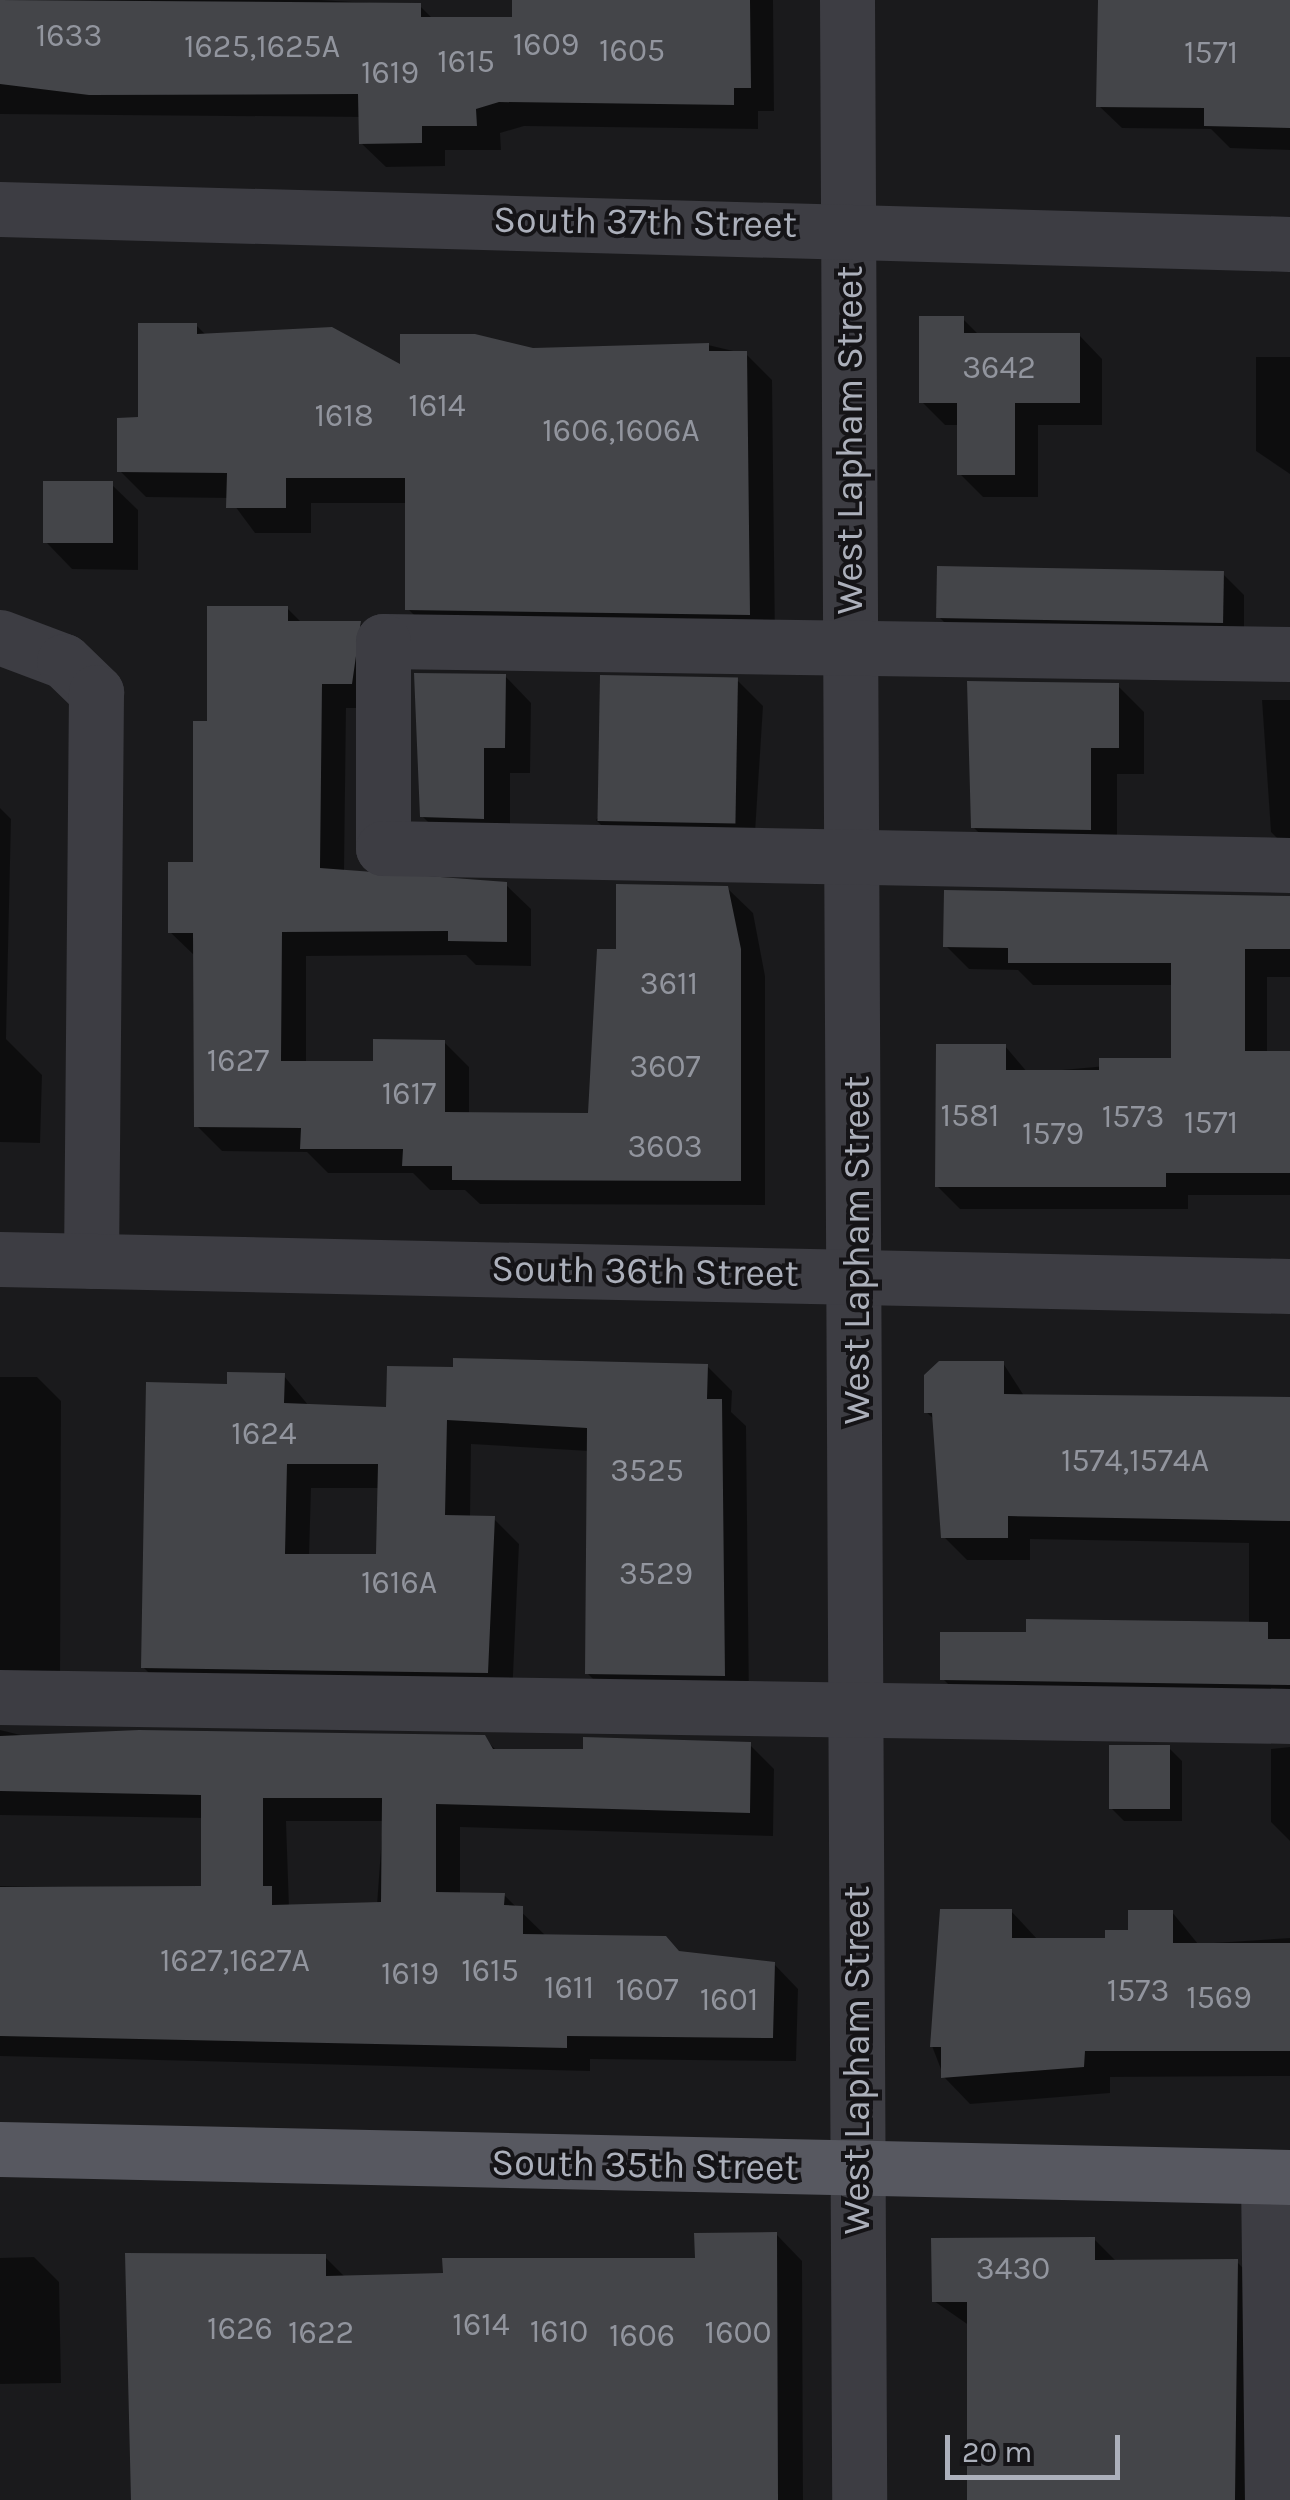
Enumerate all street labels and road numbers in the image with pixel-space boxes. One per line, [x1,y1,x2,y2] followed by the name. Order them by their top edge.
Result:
[493,197,797,247] street label: South 37th Street
[827,265,873,615] street label: West Lapham Street
[834,1075,880,1425] street label: West Lapham Street
[491,1246,799,1296] street label: South 36th Street
[834,1885,880,2235] street label: West Lapham Street
[491,2140,799,2190] street label: South 35th Street

